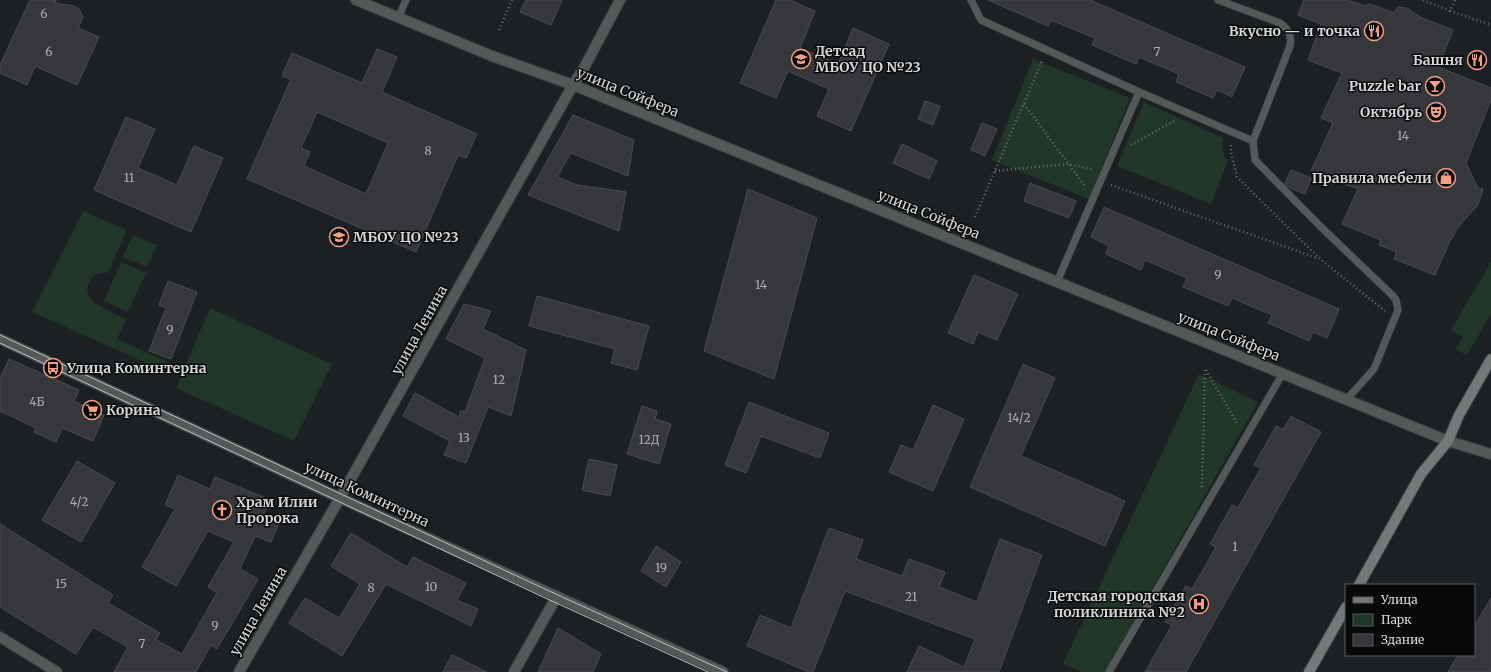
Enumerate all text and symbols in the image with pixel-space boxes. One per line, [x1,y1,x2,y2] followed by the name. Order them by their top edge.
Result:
[40,6,48,21] house number: 6
[1363,20,1385,42] restaurant icon: Вкусно — и точка
[1229,22,1360,40] place label: Вкусно — и точка
[815,42,921,76] place label: Детсад МБОУ ЦО №23
[45,44,53,59] house number: 6
[1154,44,1161,59] house number: 7
[790,48,812,70] school or university icon: Детсад МБОУ ЦО №23
[1466,49,1488,71] restaurant icon: Башня
[1413,51,1463,69] place label: Башня
[574,63,682,121] street label: улица Сойфера
[1424,75,1446,97] bar icon: Puzzle bar
[1349,77,1421,95] place label: Puzzle bar
[1425,101,1447,123] theatre icon: Октябрь
[1360,103,1422,121] place label: Октябрь
[1397,128,1410,143] house number: 14
[424,143,432,158] house number: 8
[1435,167,1457,189] shop icon: Правила мебели
[1312,169,1432,187] place label: Правила мебели
[124,170,135,185] house number: 11
[875,185,983,243] street label: улица Сойфера
[328,226,350,248] school or university icon: МБОУ ЦО №23
[353,228,459,246] place label: МБОУ ЦО №23
[1214,267,1222,282] house number: 9
[755,277,768,292] house number: 14
[387,282,451,378] street label: улица Ленина
[1175,307,1283,365] street label: улица Сойфера
[166,322,174,337] house number: 9
[42,357,64,379] bus stop icon: Улица Коминтерна
[66,359,207,377] place label: Улица Коминтерна
[493,372,505,387] house number: 12
[29,394,45,409] house number: 4Б
[81,399,103,421] supermarket icon: Корина
[106,401,161,419] place label: Корина
[1007,410,1031,425] house number: 14/2
[458,430,470,445] house number: 13
[638,432,660,447] house number: 12Д
[302,457,433,531] street label: улица Коминтерна
[236,493,318,527] place label: Храм Илии Пророка
[70,494,88,509] house number: 4/2
[211,499,233,521] church icon: Храм Илии Пророка
[1232,539,1238,554] house number: 1
[655,560,667,575] house number: 19
[225,563,291,659] street label: улица Ленина
[55,576,67,591] house number: 15
[425,579,438,594] house number: 10
[367,580,375,595] house number: 8
[1345,584,1475,656] legend
[1047,587,1185,621] place label: Детская городская поликлиника №2
[905,589,918,604] house number: 21
[1380,592,1418,607] text: Улица
[1188,593,1210,615] hospital icon: Детская городская поликлиника №2
[1381,612,1412,627] text: Парк
[211,618,219,633] house number: 9
[1381,632,1424,647] text: Здание
[139,636,146,651] house number: 7

